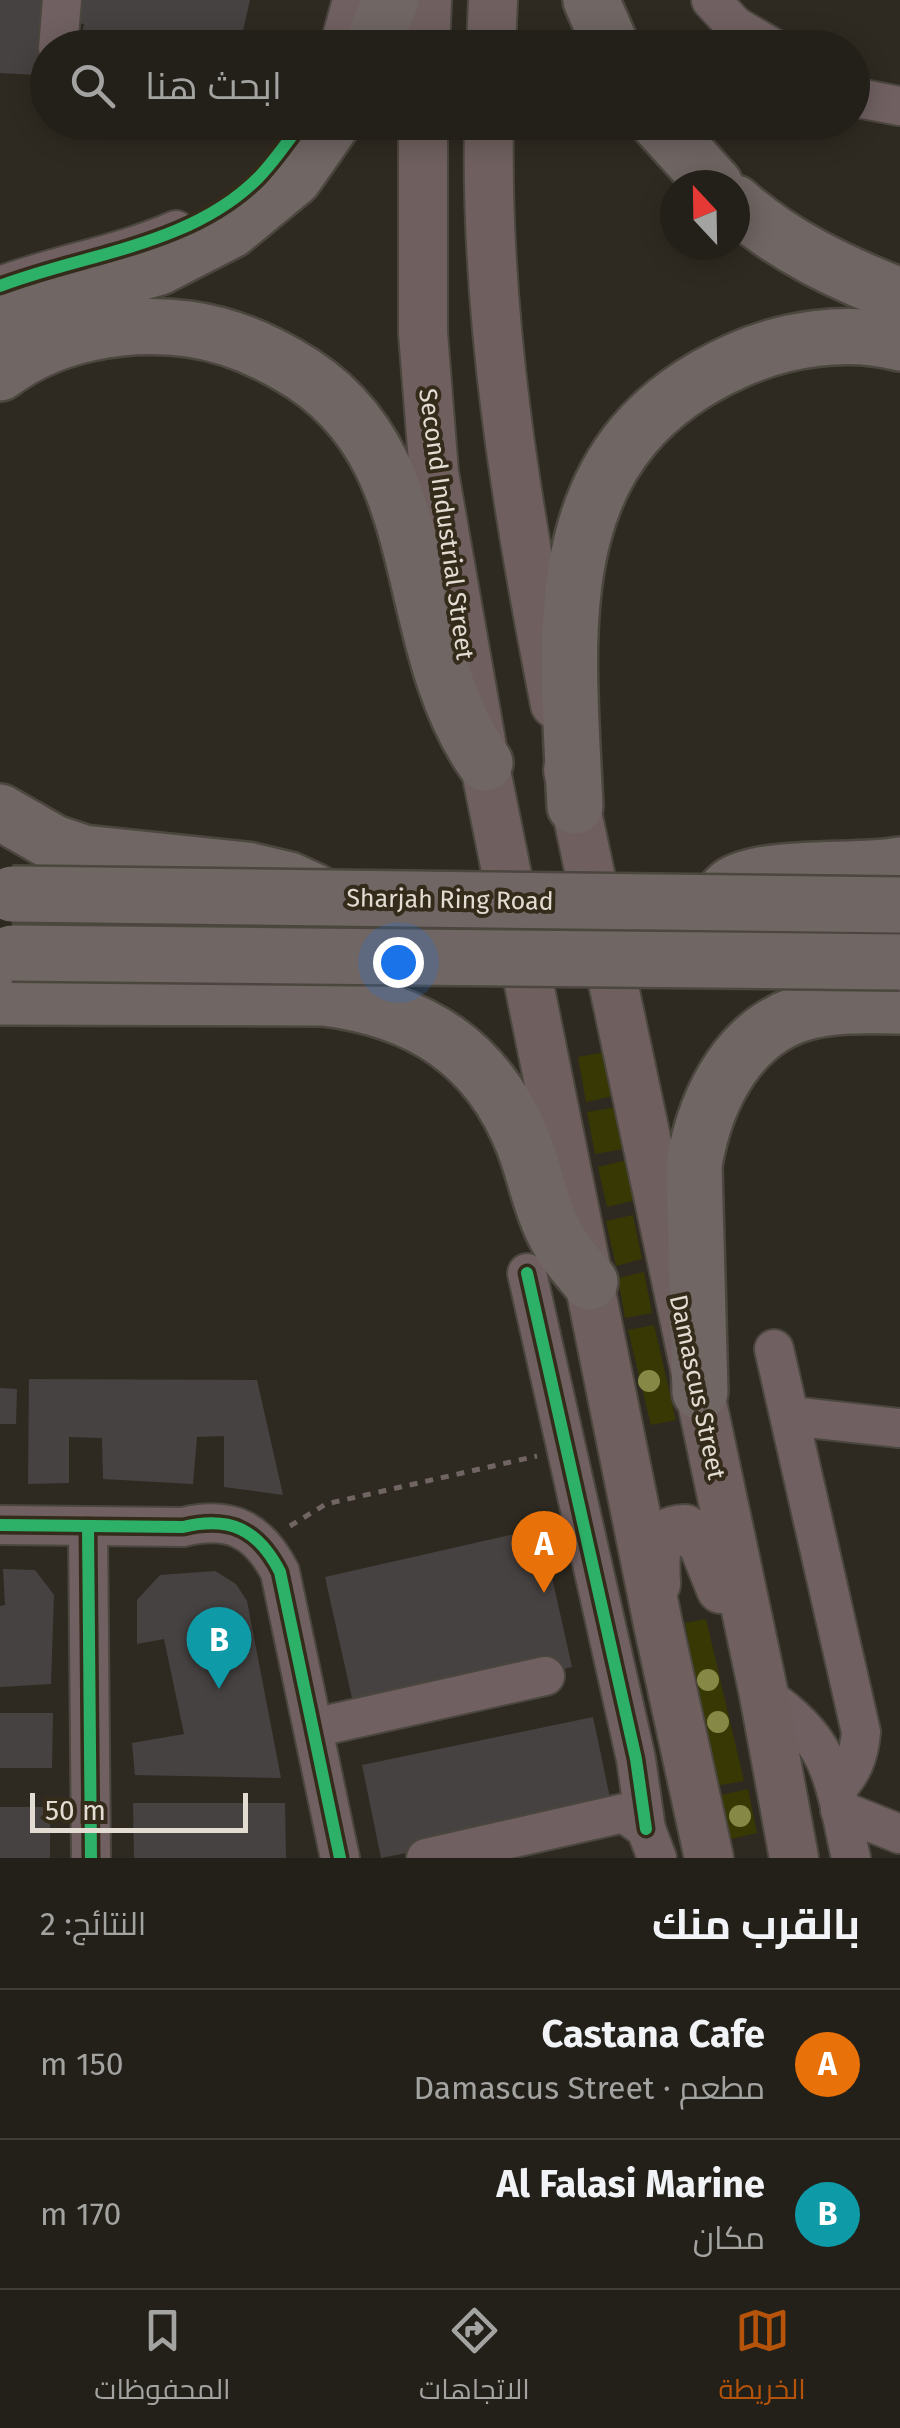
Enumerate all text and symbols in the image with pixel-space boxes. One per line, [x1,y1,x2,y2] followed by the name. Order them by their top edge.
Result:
[30,30,870,140] search box
[65,58,120,113] icon: search
[145,63,282,109] text: ابحث هنا
[660,170,750,260] north arrow
[412,387,480,663] street label: Second Industrial Street
[346,883,554,917] street label: Sharjah Ring Road
[373,937,424,988] your location
[663,1292,731,1483] street label: Damascus Street
[512,1510,576,1593] pin: A
[186,1606,252,1689] pin: B
[30,1788,248,1832] scale bar
[45,1794,106,1827] text: 50 m
[652,1900,860,1950] text: بالقرب منك
[40,1905,146,1943] text: النتائج: 2
[542,2011,765,2057] text: Castana Cafe
[40,2045,124,2083] text: 150 m
[818,2045,837,2083] text: A
[413,2069,765,2107] text: مطعم · Damascus Street
[496,2161,765,2207] text: Al Falasi Marine
[40,2195,121,2233] text: 170 m
[818,2195,837,2233] text: B
[693,2219,765,2257] text: مكان
[94,2303,231,2415] tab: المحفوظات
[419,2303,530,2415] tab: الاتجاهات
[718,2303,806,2415] tab: الخريطة

